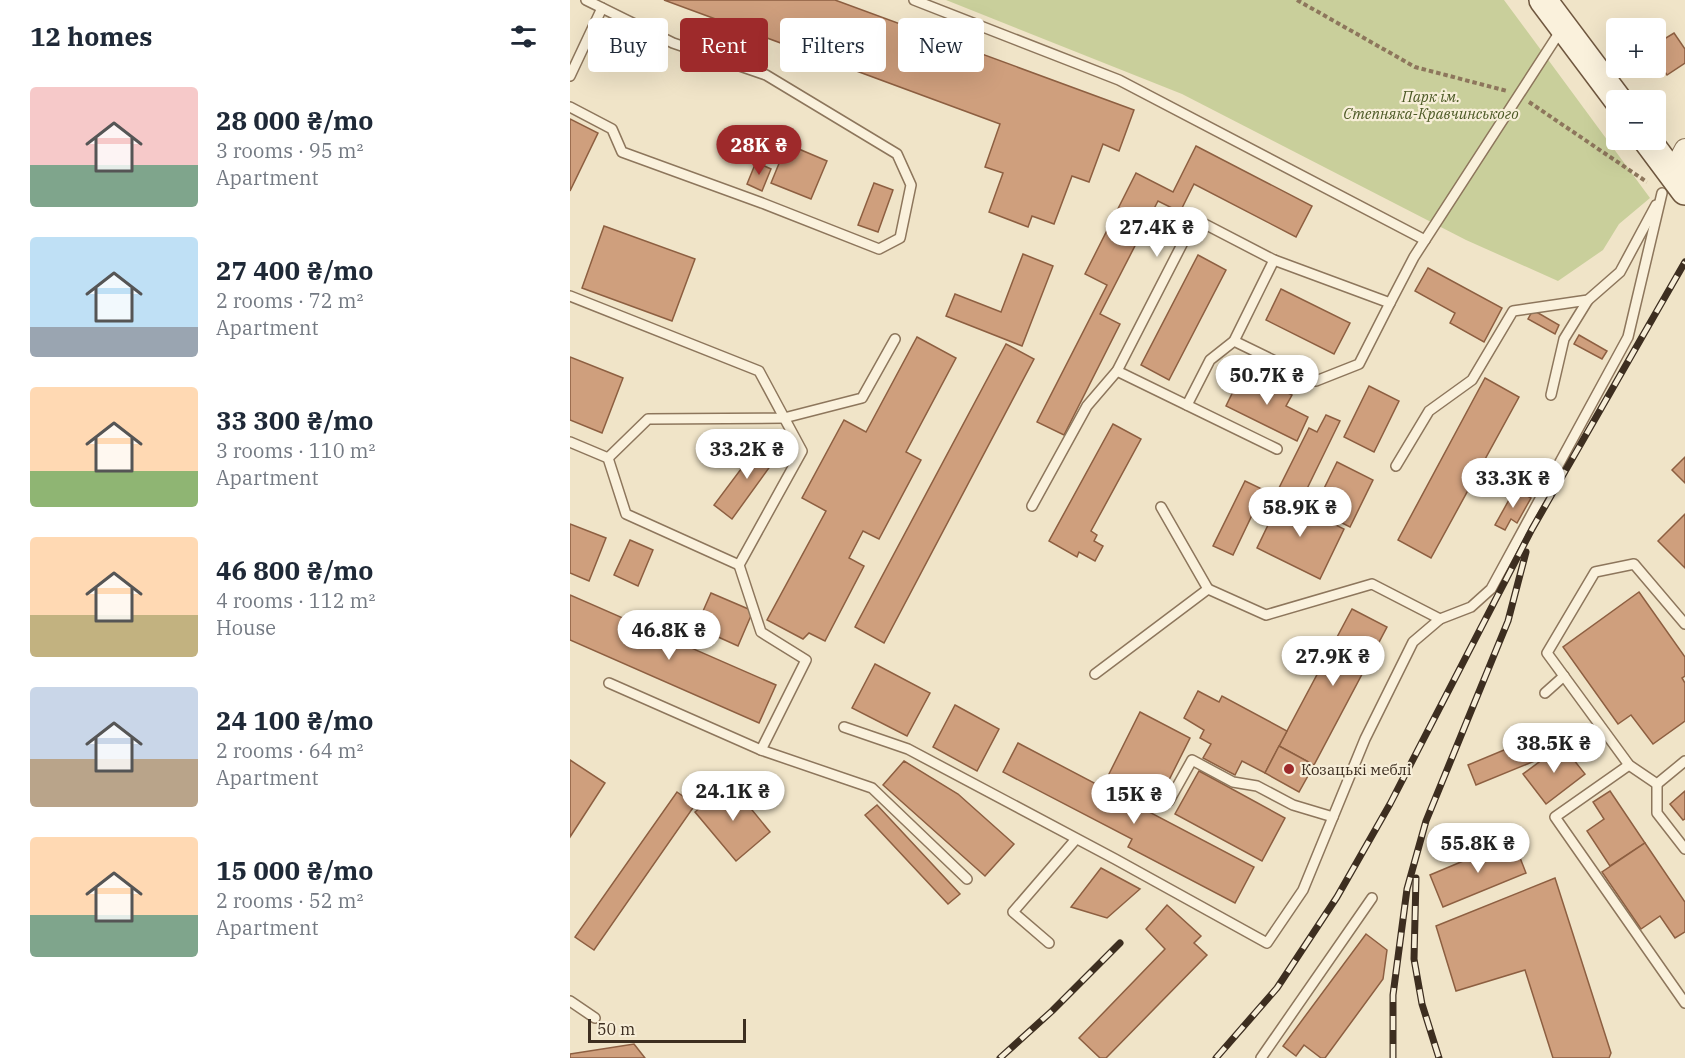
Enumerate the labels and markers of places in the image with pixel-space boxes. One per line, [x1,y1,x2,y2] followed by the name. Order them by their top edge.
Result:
[717,125,801,176] pin: 28K ₴
[1102,207,1212,258] pin: 27.4K ₴
[1212,355,1322,406] pin: 50.7K ₴
[692,429,802,480] pin: 33.2K ₴
[1458,458,1568,509] pin: 33.3K ₴
[1245,487,1355,538] pin: 58.9K ₴
[614,610,724,661] pin: 46.8K ₴
[1278,636,1388,687] pin: 27.9K ₴
[1499,723,1609,774] pin: 38.5K ₴
[1301,760,1412,779] place label: Козацькі меблі
[1282,762,1296,776] marker: Козацькі меблі
[678,771,788,822] pin: 24.1K ₴
[1092,774,1176,825] pin: 15K ₴
[1423,823,1533,874] pin: 55.8K ₴

